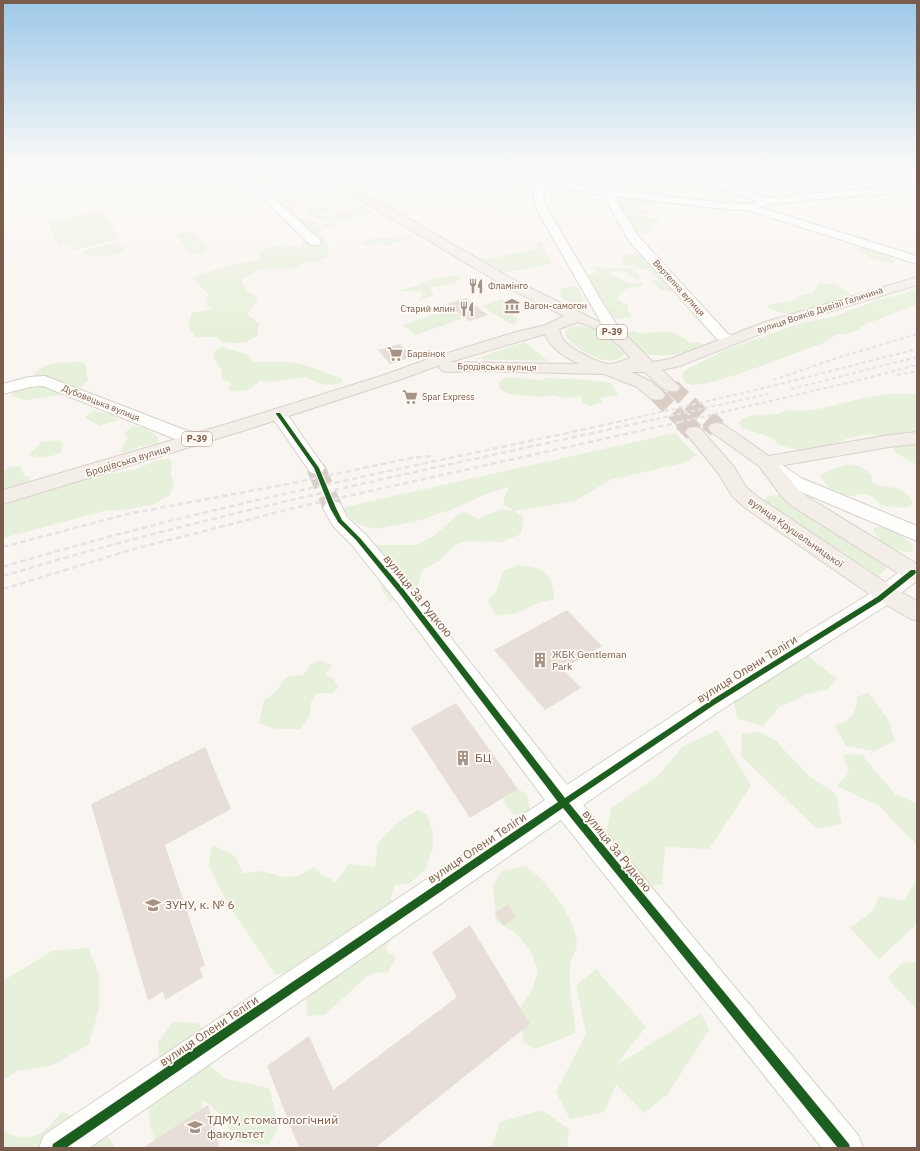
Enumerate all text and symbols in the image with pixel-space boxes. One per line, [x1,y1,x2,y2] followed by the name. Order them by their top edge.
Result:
[651,257,708,318] street label: Вертепна вулиця
[467,277,485,295] restaurant icon: Фламінго
[488,280,528,291] place label: Фламінго
[756,284,884,335] street label: вулиця Вояків Дивізії Галичина
[503,297,521,315] museum icon: Вагон-самогон
[458,300,476,318] restaurant icon: Старий млин
[524,300,587,311] place label: Вагон-самогон
[401,303,455,314] place label: Старий млин
[597,325,627,339] road number: Р-39
[386,345,404,363] supermarket icon: Барвінок
[407,348,445,359] place label: Барвінок
[457,360,537,373] street label: Бродівська вулиця
[61,382,142,423] street label: Дубовецька вулиця
[401,388,419,406] supermarket icon: Spar Express
[422,391,475,402] place label: Spar Express
[182,432,212,446] road number: Р-39
[84,441,172,480] street label: Бродівська вулиця
[745,494,846,571] street label: вулиця Крушельницької
[380,551,456,640] street label: вулиця За Рудкою
[694,631,800,706] street label: вулиця Олени Теліги
[552,648,627,673] place label: ЖБК Gentleman Park
[531,651,549,669] building icon: ЖБК Gentleman Park
[454,749,472,767] building icon: БЦ
[475,750,492,765] place label: БЦ
[579,806,655,895] street label: вулиця За Рудкою
[424,809,529,886] street label: вулиця Олени Теліги
[144,896,162,914] school or university icon: ЗУНУ, к. № 6
[165,897,235,912] place label: ЗУНУ, к. № 6
[156,992,261,1069] street label: вулиця Олени Теліги
[207,1112,338,1141] place label: ТДМУ, стоматологічний факультет
[186,1118,204,1136] school or university icon: ТДМУ, стоматологічний факультет

